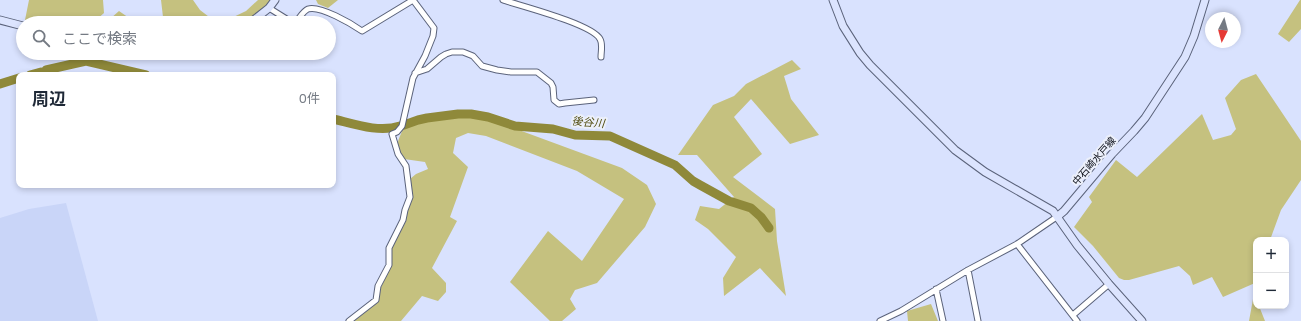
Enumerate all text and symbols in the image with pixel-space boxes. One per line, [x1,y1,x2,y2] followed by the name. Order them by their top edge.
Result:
[1205,12,1241,48] north arrow
[16,16,336,60] search box
[30,27,52,49] icon: search
[62,28,137,49] text: ここで検索
[32,87,66,111] text: 周辺
[299,89,320,108] text: 0件
[571,113,606,131] water label: 後谷川
[1069,133,1119,189] street label: 中石崎水戸線
[1253,237,1289,309] map controls
[1253,237,1289,273] button: +
[1253,273,1289,309] button: −

